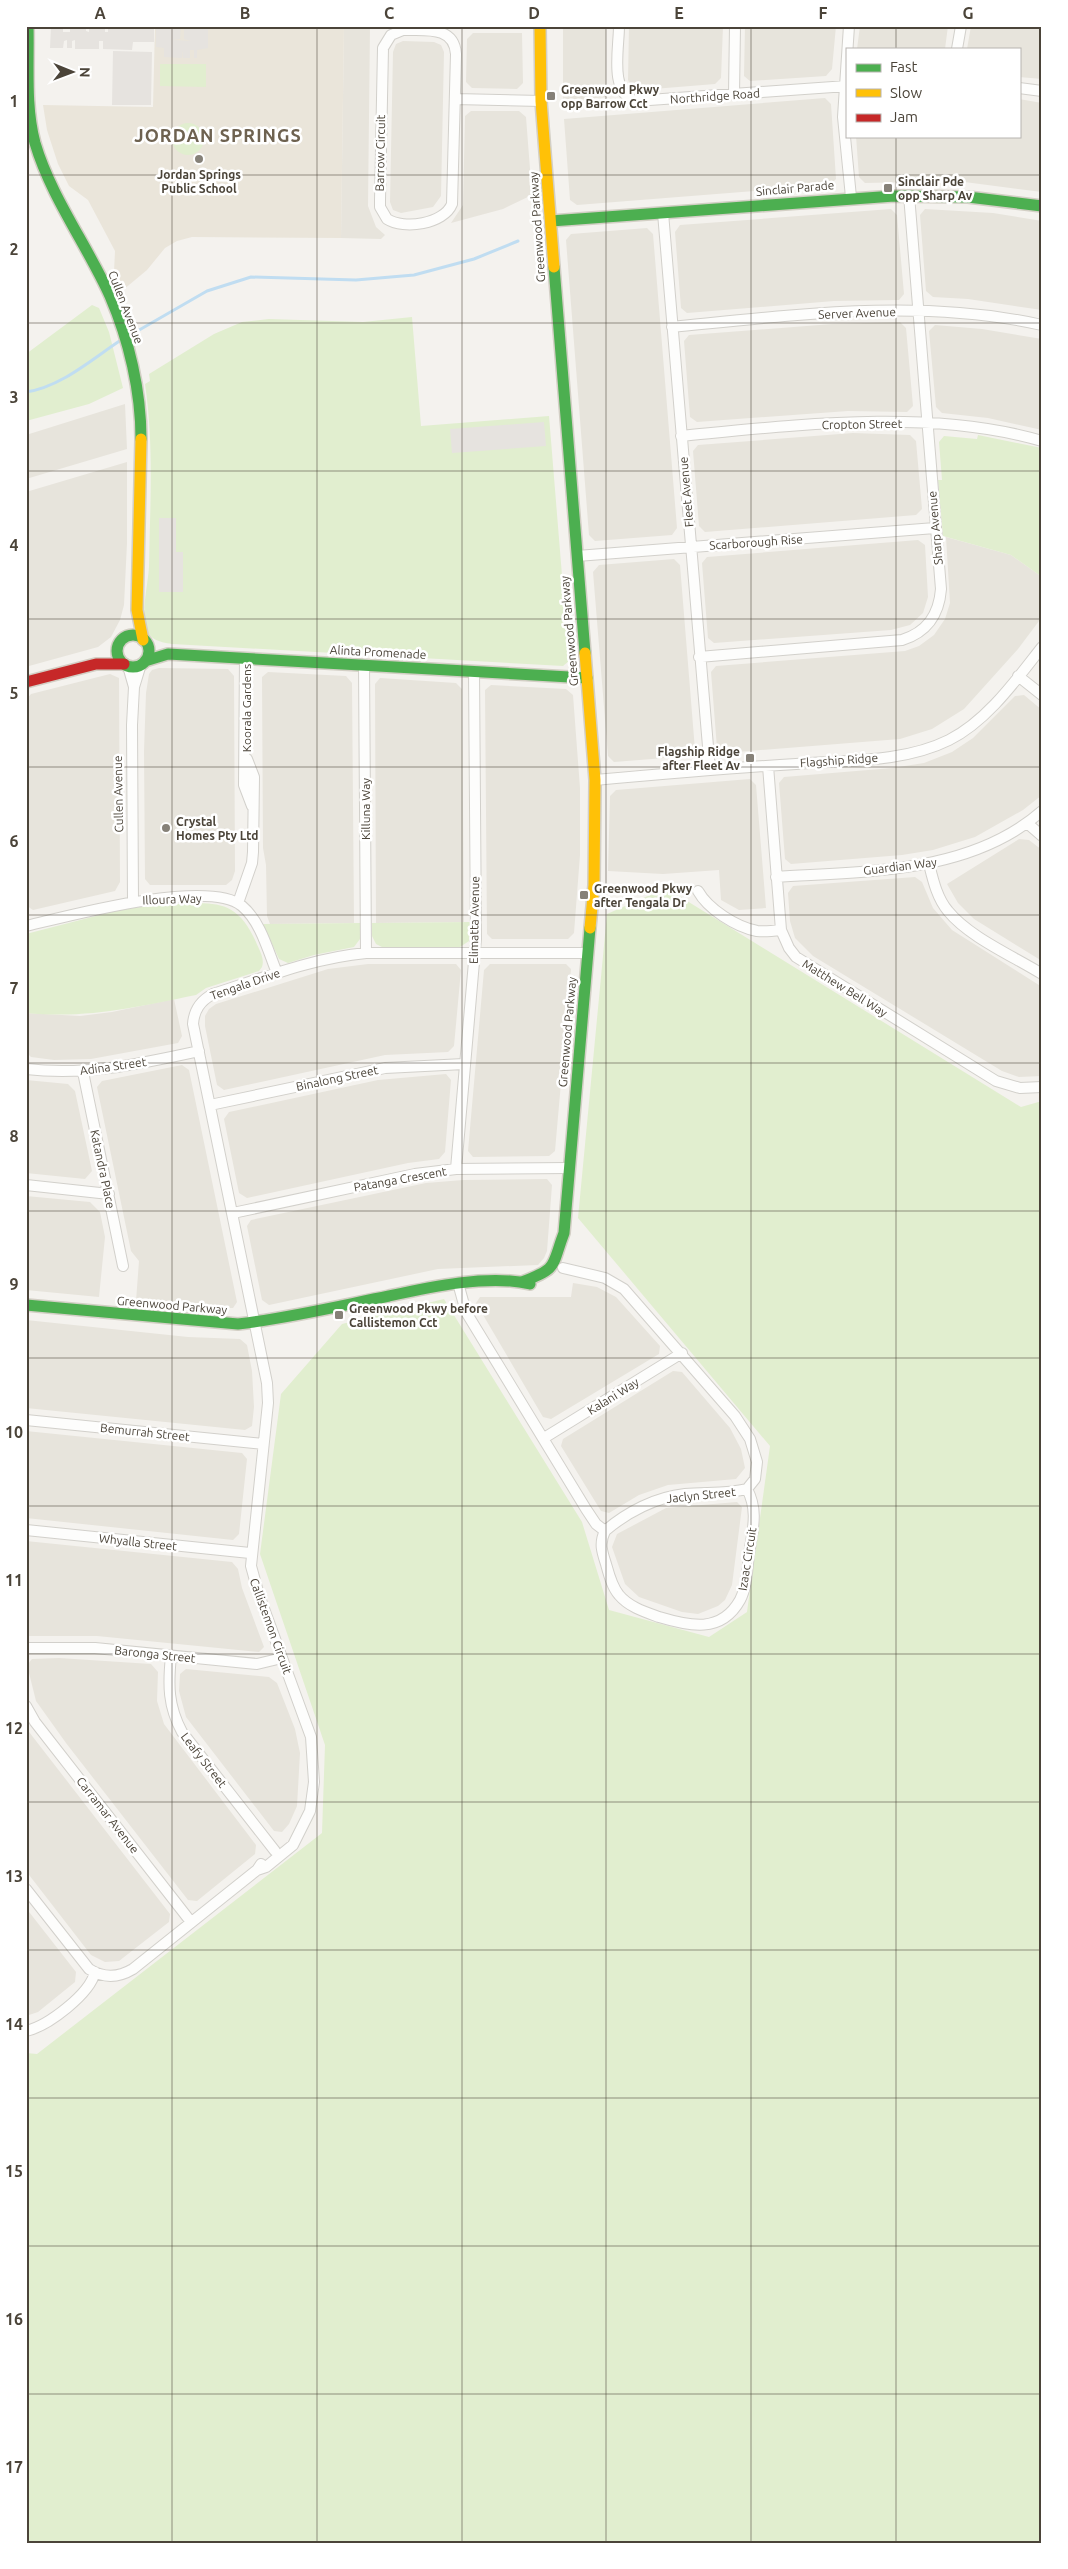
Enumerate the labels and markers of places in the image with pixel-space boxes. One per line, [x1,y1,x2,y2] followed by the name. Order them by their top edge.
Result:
[561,83,660,110] place label: Greenwood Pkwy opp Barrow Cct
[545,90,557,102] marker: Greenwood Pkwy opp Barrow Cct
[193,153,205,165] marker: Jordan Springs Public School
[157,168,241,195] place label: Jordan Springs Public School
[898,175,973,202] place label: Sinclair Pde opp Sharp Av
[882,182,894,194] marker: Sinclair Pde opp Sharp Av
[657,745,741,772] place label: Flagship Ridge after Fleet Av
[744,752,756,764] marker: Flagship Ridge after Fleet Av
[176,815,259,842] place label: Crystal Homes Pty Ltd
[160,822,172,834] marker: Crystal Homes Pty Ltd
[594,882,693,909] place label: Greenwood Pkwy after Tengala Dr
[578,889,590,901] marker: Greenwood Pkwy after Tengala Dr
[349,1302,488,1329] place label: Greenwood Pkwy before Callistemon Cct
[333,1309,345,1321] marker: Greenwood Pkwy before Callistemon Cct

